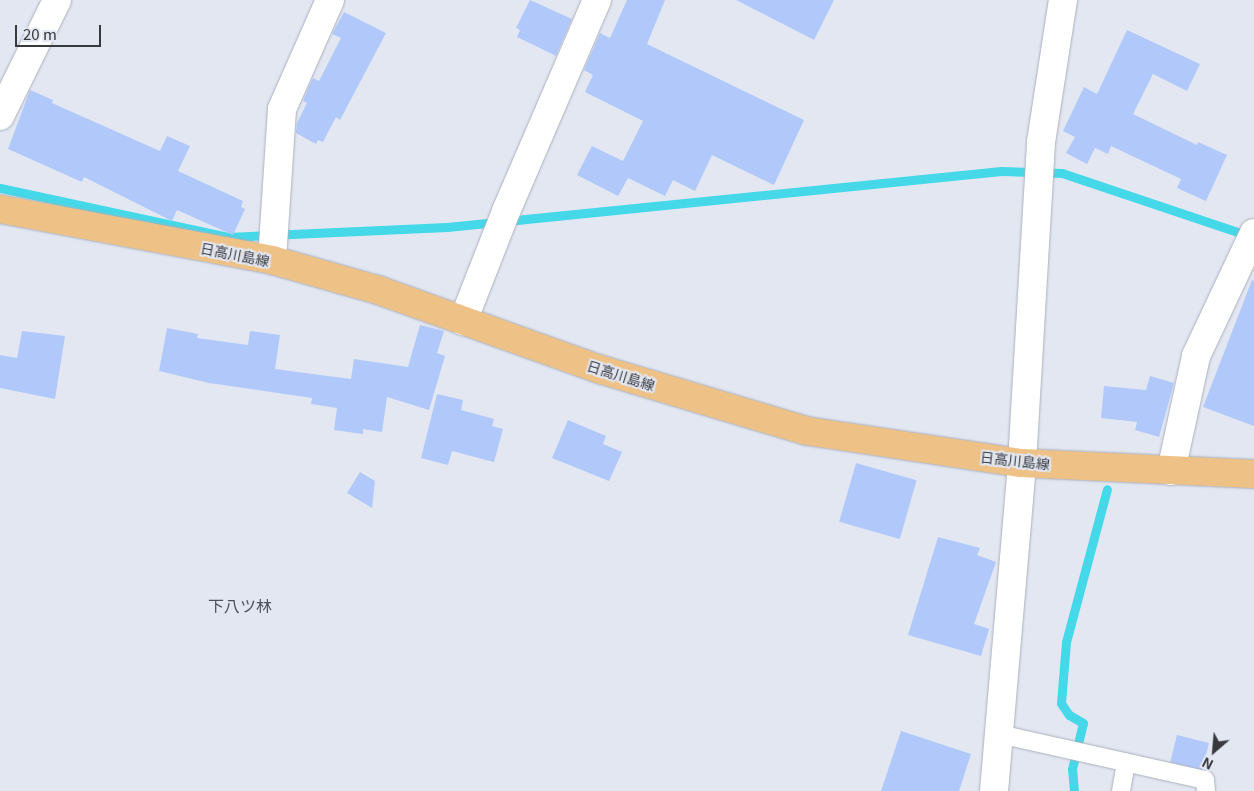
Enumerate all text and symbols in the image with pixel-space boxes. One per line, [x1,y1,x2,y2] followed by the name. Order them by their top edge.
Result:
[18,15,104,47] scale bar
[23,23,57,44] text: 20 m
[199,239,271,269] street label: 日高川島線
[585,357,657,393] street label: 日高川島線
[979,448,1051,472] street label: 日高川島線
[208,595,272,615] district label: 下八ツ林
[1189,726,1239,776] north arrow
[1198,753,1216,776] text: N

